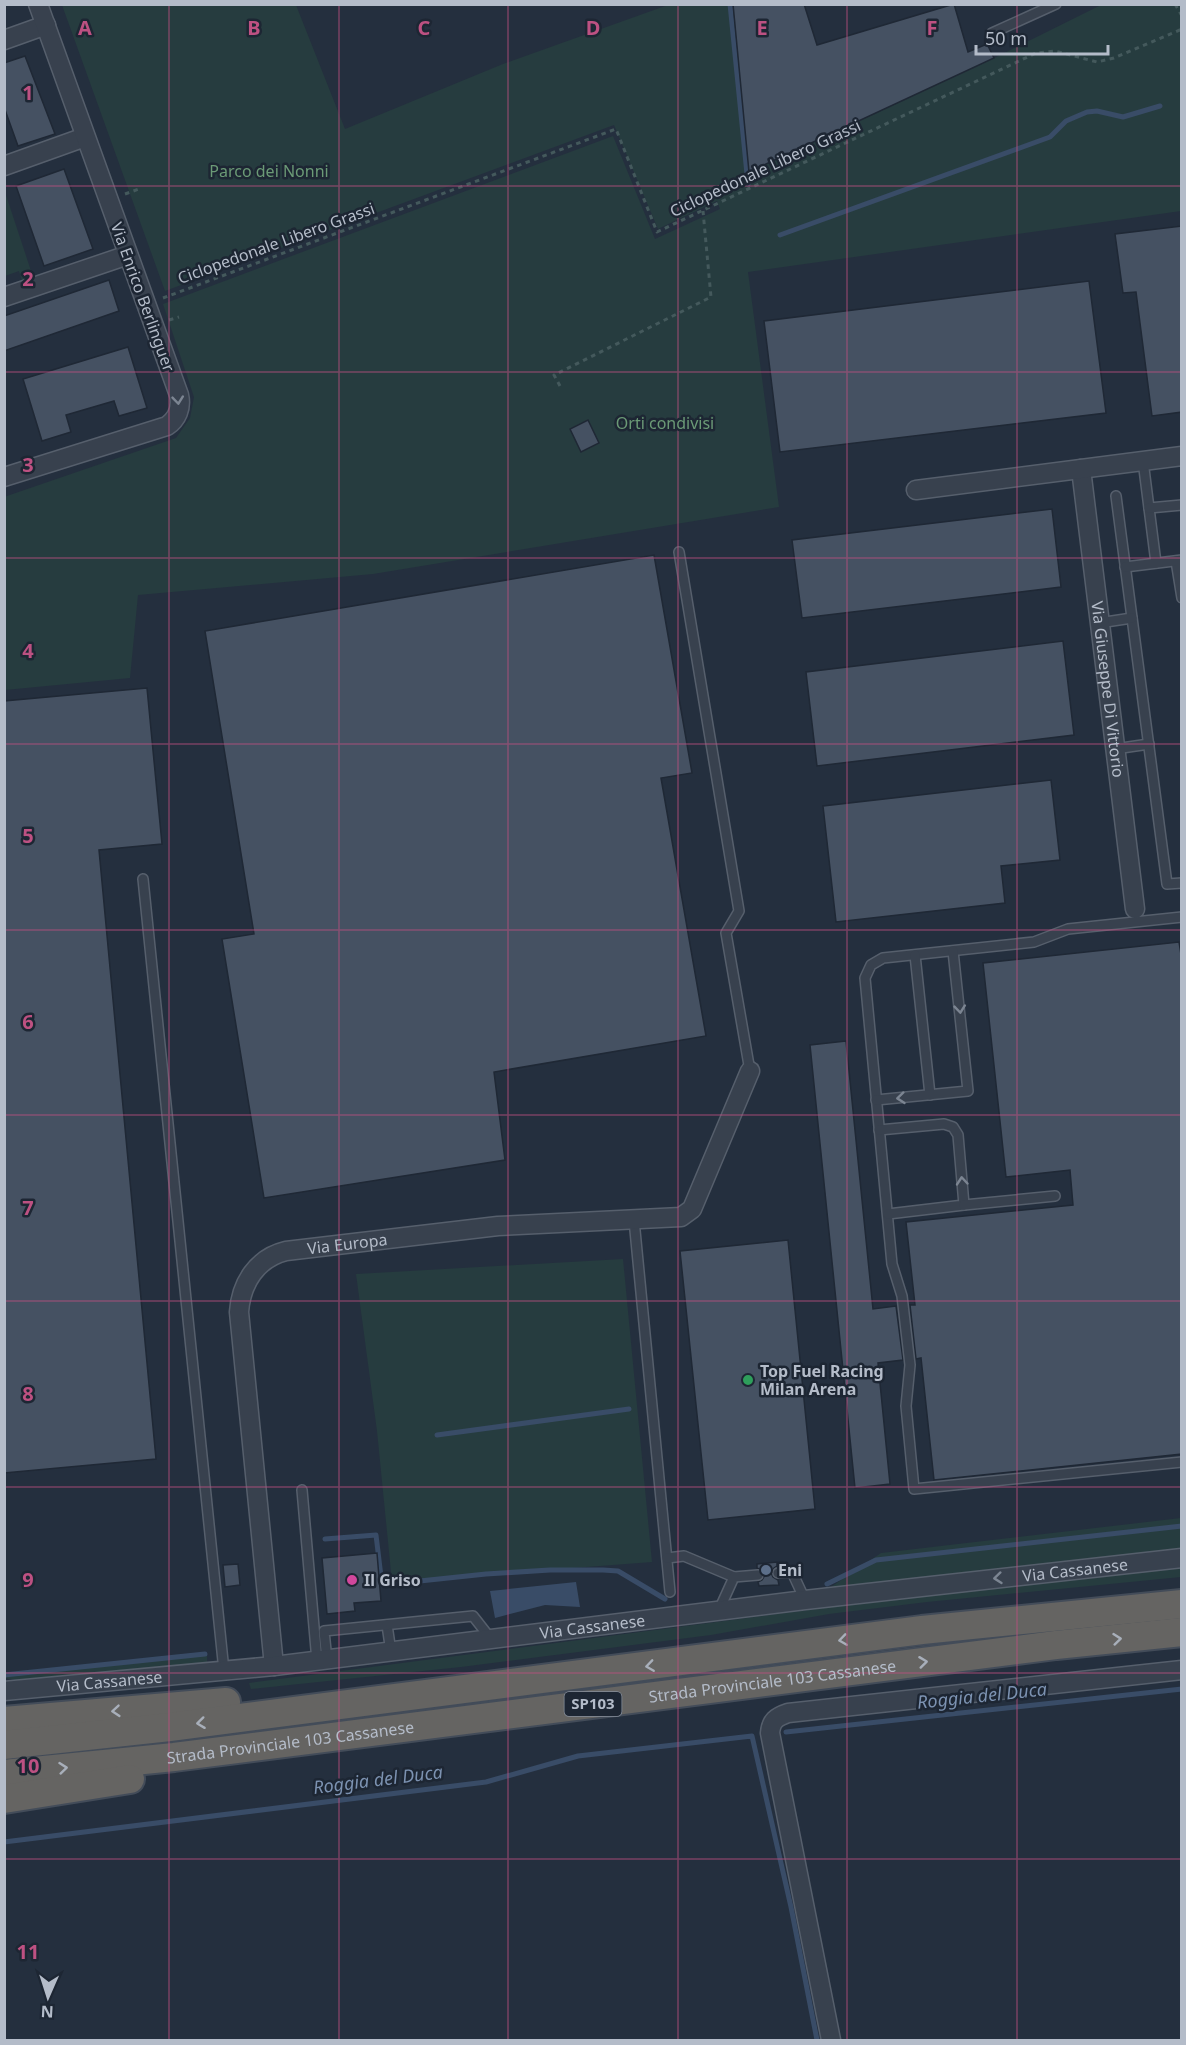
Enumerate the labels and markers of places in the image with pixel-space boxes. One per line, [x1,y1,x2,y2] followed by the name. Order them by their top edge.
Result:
[760,1360,884,1400] place label: Top Fuel Racing Milan Arena
[741,1373,755,1387] marker: Top Fuel Racing Milan Arena
[778,1559,802,1581] place label: Eni
[759,1563,773,1577] marker: Eni
[364,1569,421,1591] place label: Il Griso
[345,1573,359,1587] marker: Il Griso

